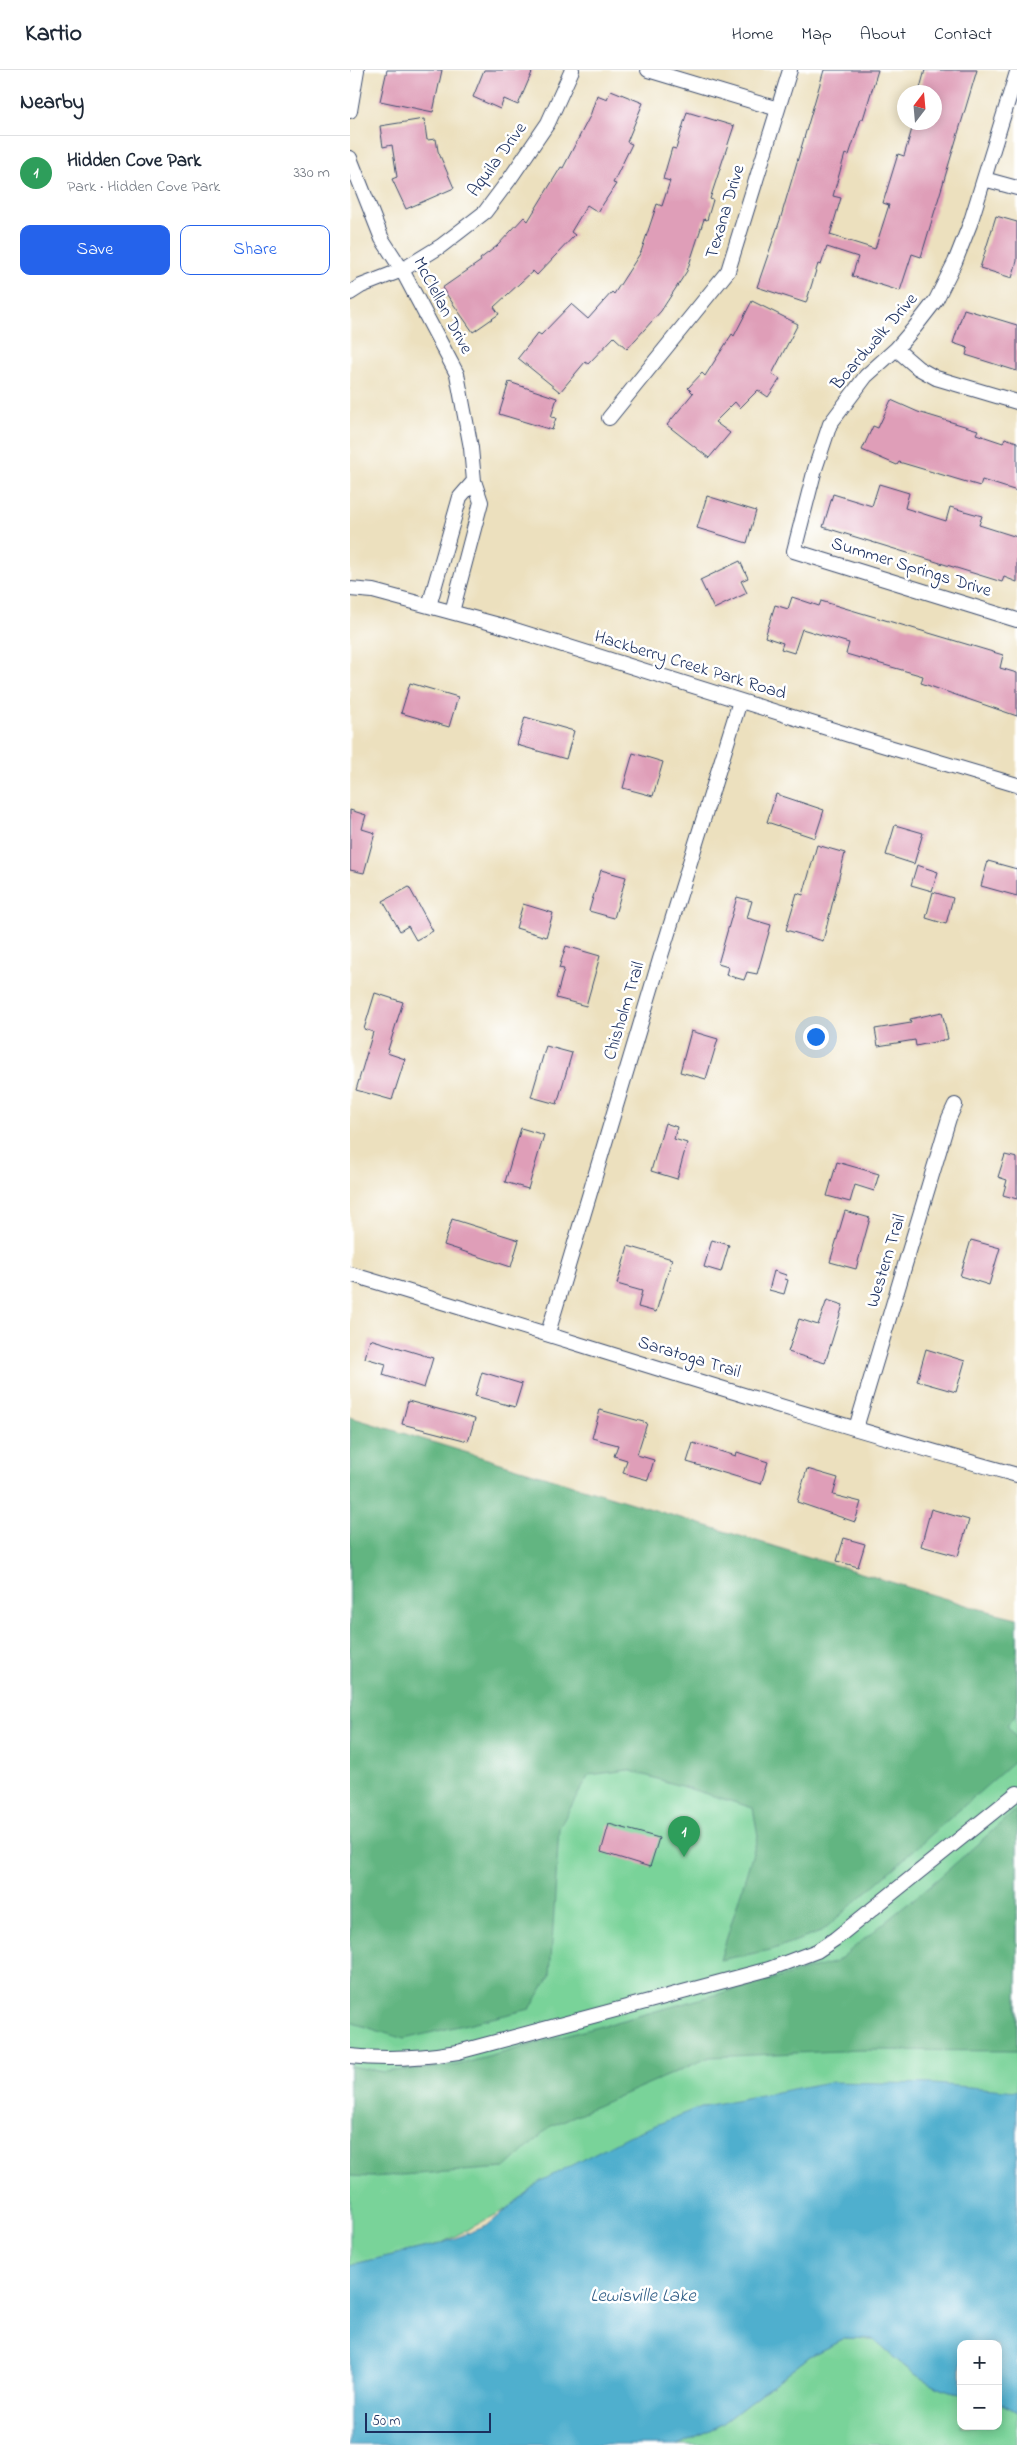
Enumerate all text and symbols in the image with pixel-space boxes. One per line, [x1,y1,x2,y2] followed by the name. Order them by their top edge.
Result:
[25,17,82,52] text: Kartio
[732,22,773,48] text: Home
[801,22,832,48] text: Map
[860,22,906,48] text: About
[934,22,992,48] text: Contact
[897,85,942,130] north arrow
[20,88,84,118] text: Nearby
[462,116,535,203] street label: Aquila Drive
[67,148,201,175] text: Hidden Cove Park
[33,161,39,185] text: 1
[293,161,330,185] text: 330 m
[699,161,753,262] street label: Texana Drive
[67,175,220,199] text: Park · Hidden Cove Park
[20,225,170,275] button: Save
[180,225,330,275] button: Share
[405,253,479,360] street label: McClellan Drive
[825,287,925,397] street label: Boardwalk Drive
[827,531,995,606] street label: Summer Springs Drive
[591,624,789,708] street label: Hackberry Creek Park Road
[598,959,652,1063] street label: Chisholm Trail
[803,1024,829,1050] your location
[861,1211,913,1311] street label: Western Trail
[634,1330,744,1387] street label: Saratoga Trail
[668,1816,700,1857] pin: 1
[590,2283,697,2310] water label: Lewisville Lake
[957,2340,1002,2430] map controls
[957,2340,1002,2385] button: +
[957,2385,1002,2430] button: −
[365,2410,491,2433] scale bar
[372,2411,400,2432] text: 50 m

